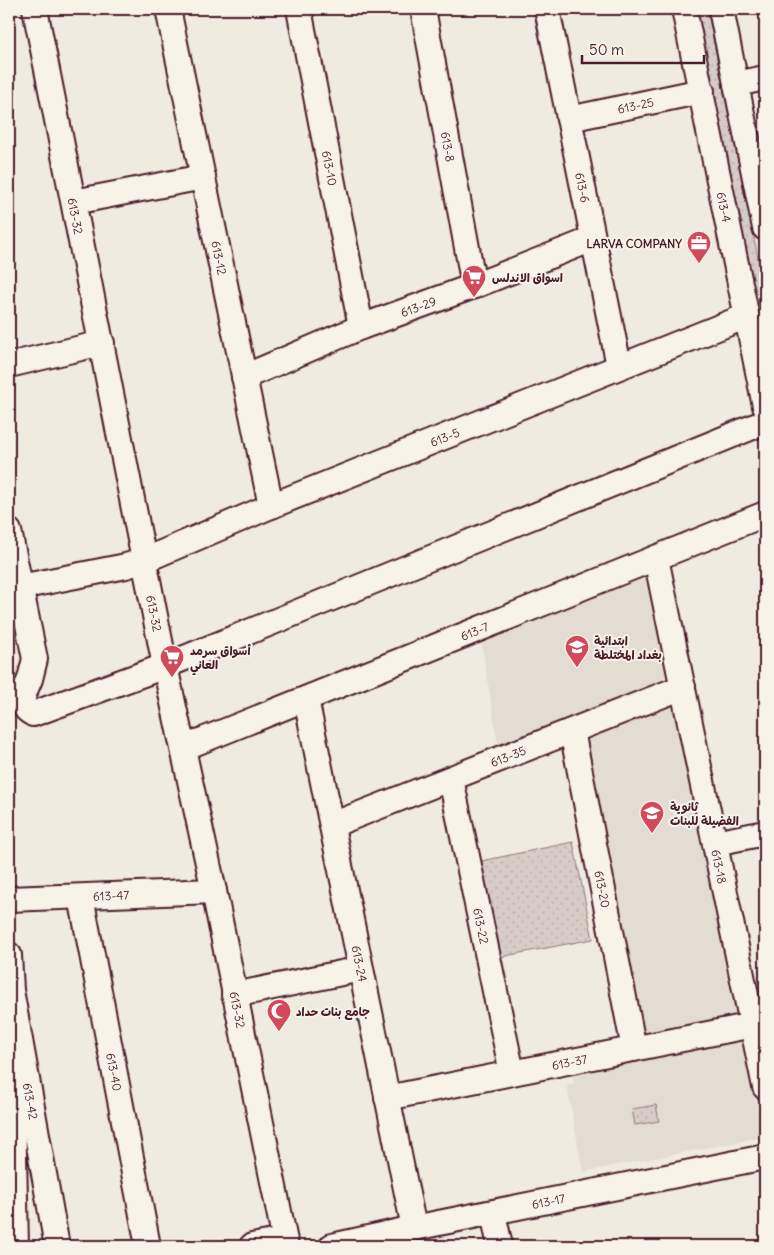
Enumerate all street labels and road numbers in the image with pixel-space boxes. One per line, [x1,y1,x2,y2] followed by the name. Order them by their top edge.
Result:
[616,94,655,116] street label: 613-25
[438,130,459,163] street label: 613-8
[319,149,341,187] street label: 613-10
[573,171,593,204] street label: 613-6
[714,190,735,223] street label: 613-4
[65,196,87,236] street label: 613-32
[209,239,230,277] street label: 613-12
[398,293,438,320] street label: 613-29
[428,424,462,449] street label: 613-5
[144,594,166,633] street label: 613-32
[458,618,491,643] street label: 613-7
[488,742,528,770] street label: 613-35
[709,848,730,885] street label: 613-18
[592,869,614,909] street label: 613-20
[92,887,130,903] street label: 613-47
[470,906,493,946] street label: 613-22
[349,944,371,983] street label: 613-24
[227,990,249,1030] street label: 613-32
[104,1051,126,1092] street label: 613-40
[550,1051,589,1073] street label: 613-37
[20,1082,42,1121] street label: 613-42
[530,1190,566,1212] street label: 613-17

